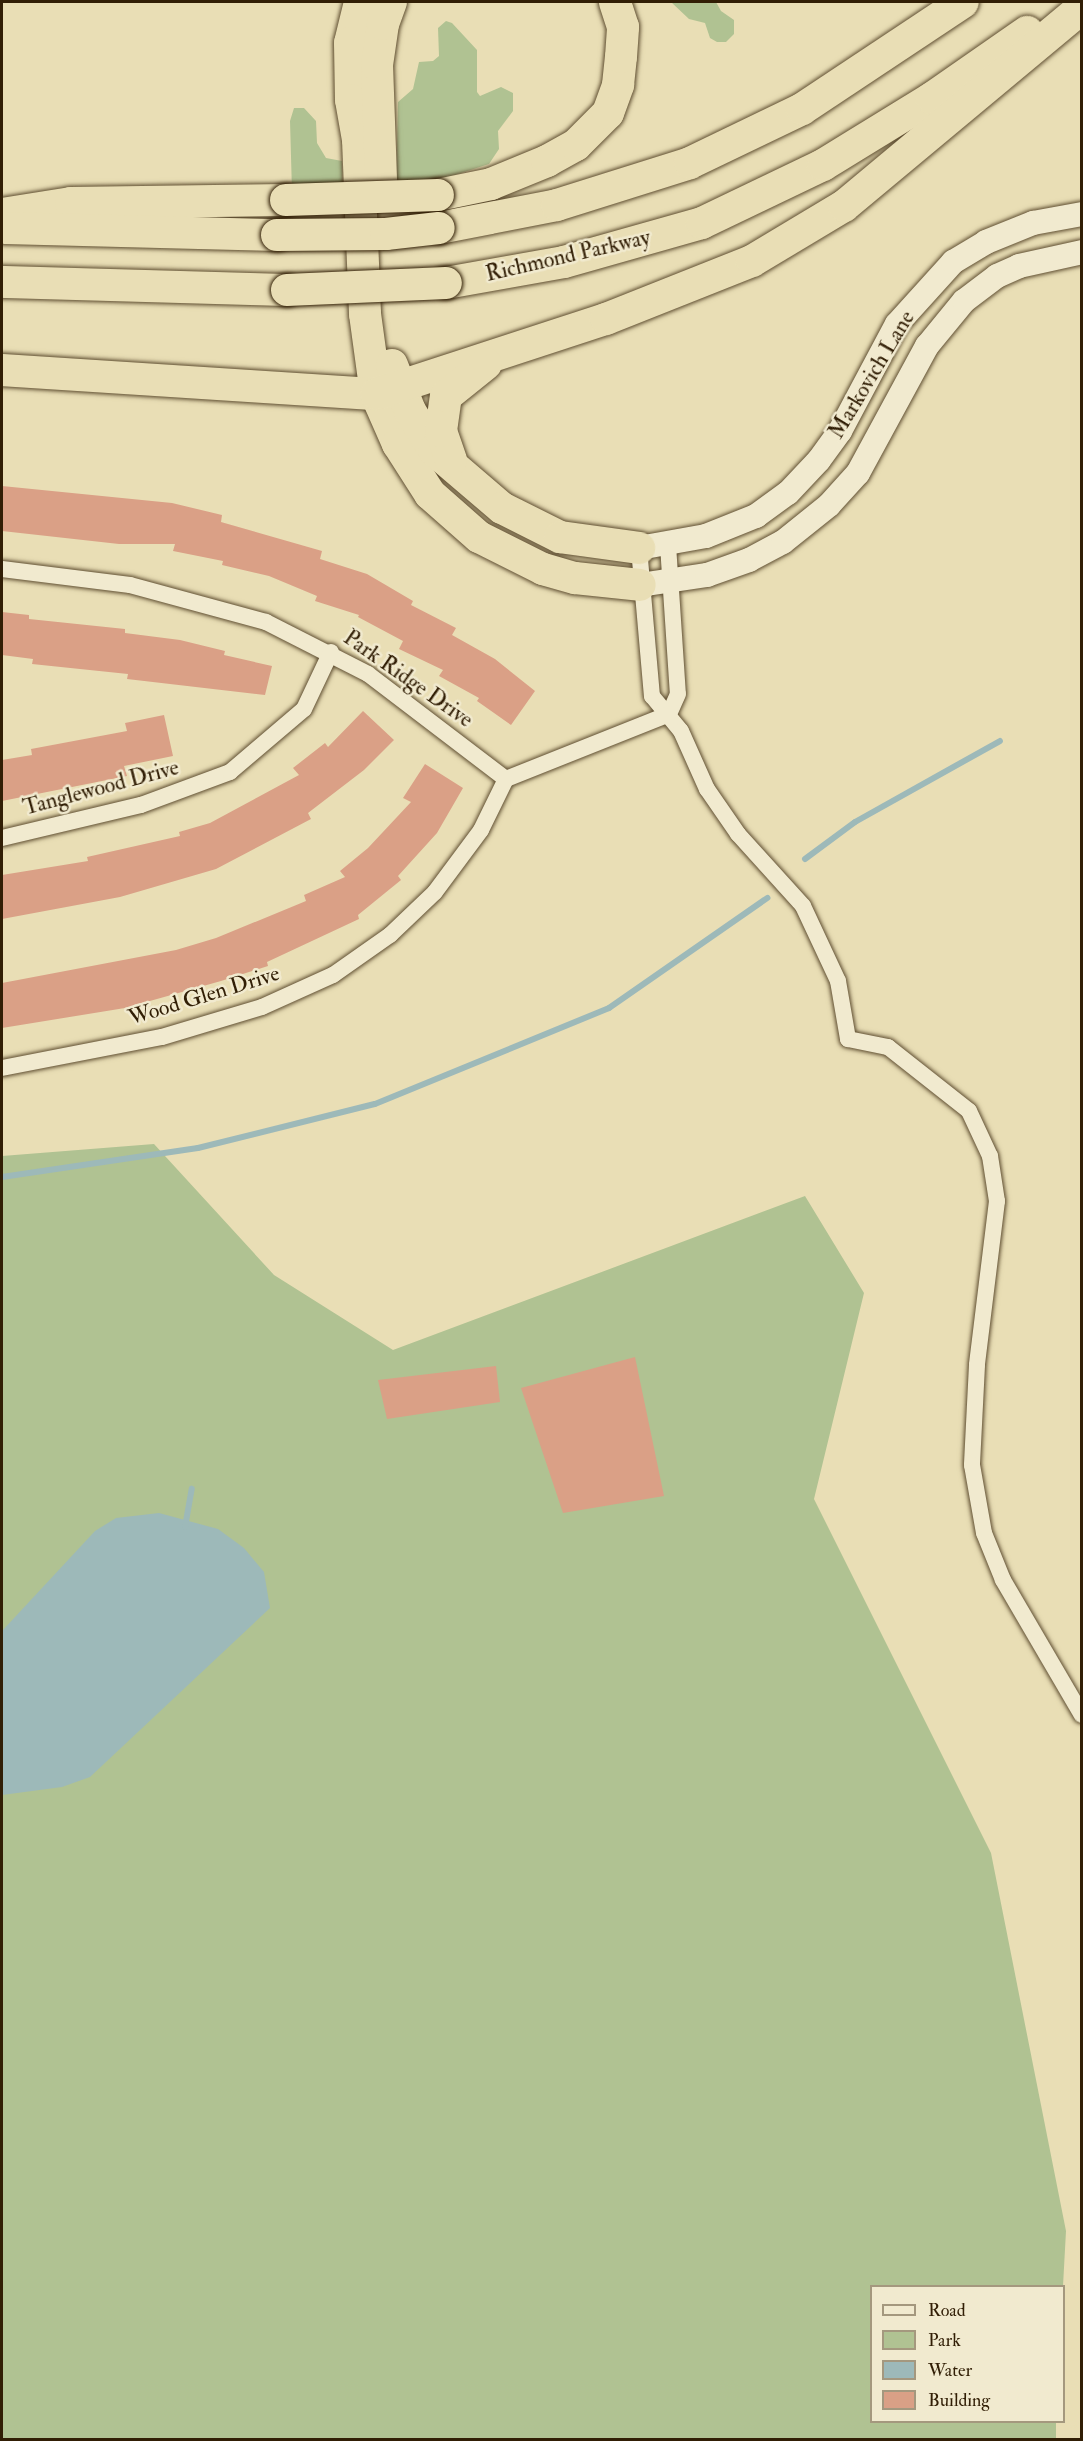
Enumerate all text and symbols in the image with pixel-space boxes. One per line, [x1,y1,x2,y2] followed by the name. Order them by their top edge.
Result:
[483,224,653,288] street label: Richmond Parkway
[823,306,921,444] street label: Markovich Lane
[338,625,478,733] street label: Park Ridge Drive
[20,755,182,821] street label: Tanglewood Drive
[125,960,283,1032] street label: Wood Glen Drive
[870,2285,1065,2423] legend
[928,2299,966,2322] text: Road
[928,2329,961,2352] text: Park
[928,2359,972,2382] text: Water
[928,2389,990,2412] text: Building

